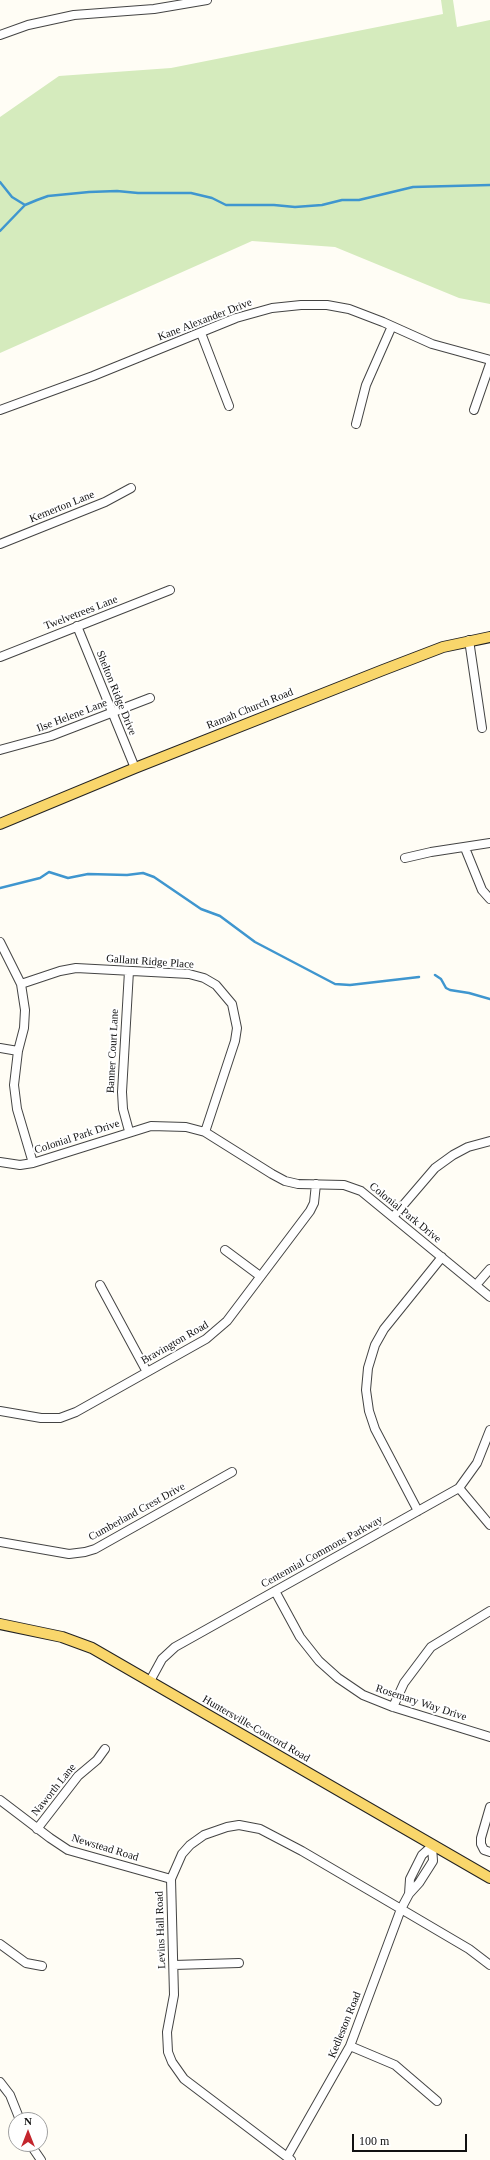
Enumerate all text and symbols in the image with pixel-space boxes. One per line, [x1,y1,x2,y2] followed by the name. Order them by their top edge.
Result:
[156,296,254,344] street label: Kane Alexander Drive
[28,488,96,526] street label: Kemerton Lane
[42,593,120,633] street label: Twelvetrees Lane
[93,649,139,737] street label: Shelton Ridge Drive
[205,686,295,732] street label: Ramah Church Road
[35,696,109,736] street label: Ilse Helene Lane
[106,952,194,972] street label: Gallant Ridge Place
[104,1009,122,1093] street label: Banner Court Lane
[33,1117,121,1157] street label: Colonial Park Drive
[366,1180,444,1246] street label: Colonial Park Drive
[139,1318,211,1368] street label: Bravington Road
[87,1480,187,1544] street label: Cumberland Crest Drive
[259,1513,385,1591] street label: Centennial Commons Parkway
[374,1682,468,1724] street label: Rosemary Way Drive
[200,1693,312,1765] street label: Huntersville-Concord Road
[29,1761,79,1819] street label: Naworth Lane
[70,1832,140,1864] street label: Newstead Road
[153,1891,169,1969] street label: Levins Hall Road
[326,1990,364,2060] street label: Kedleston Road
[8,2112,48,2152] north arrow
[24,2115,32,2127] text: N
[354,2126,469,2152] scale bar
[359,2134,389,2148] text: 100 m

